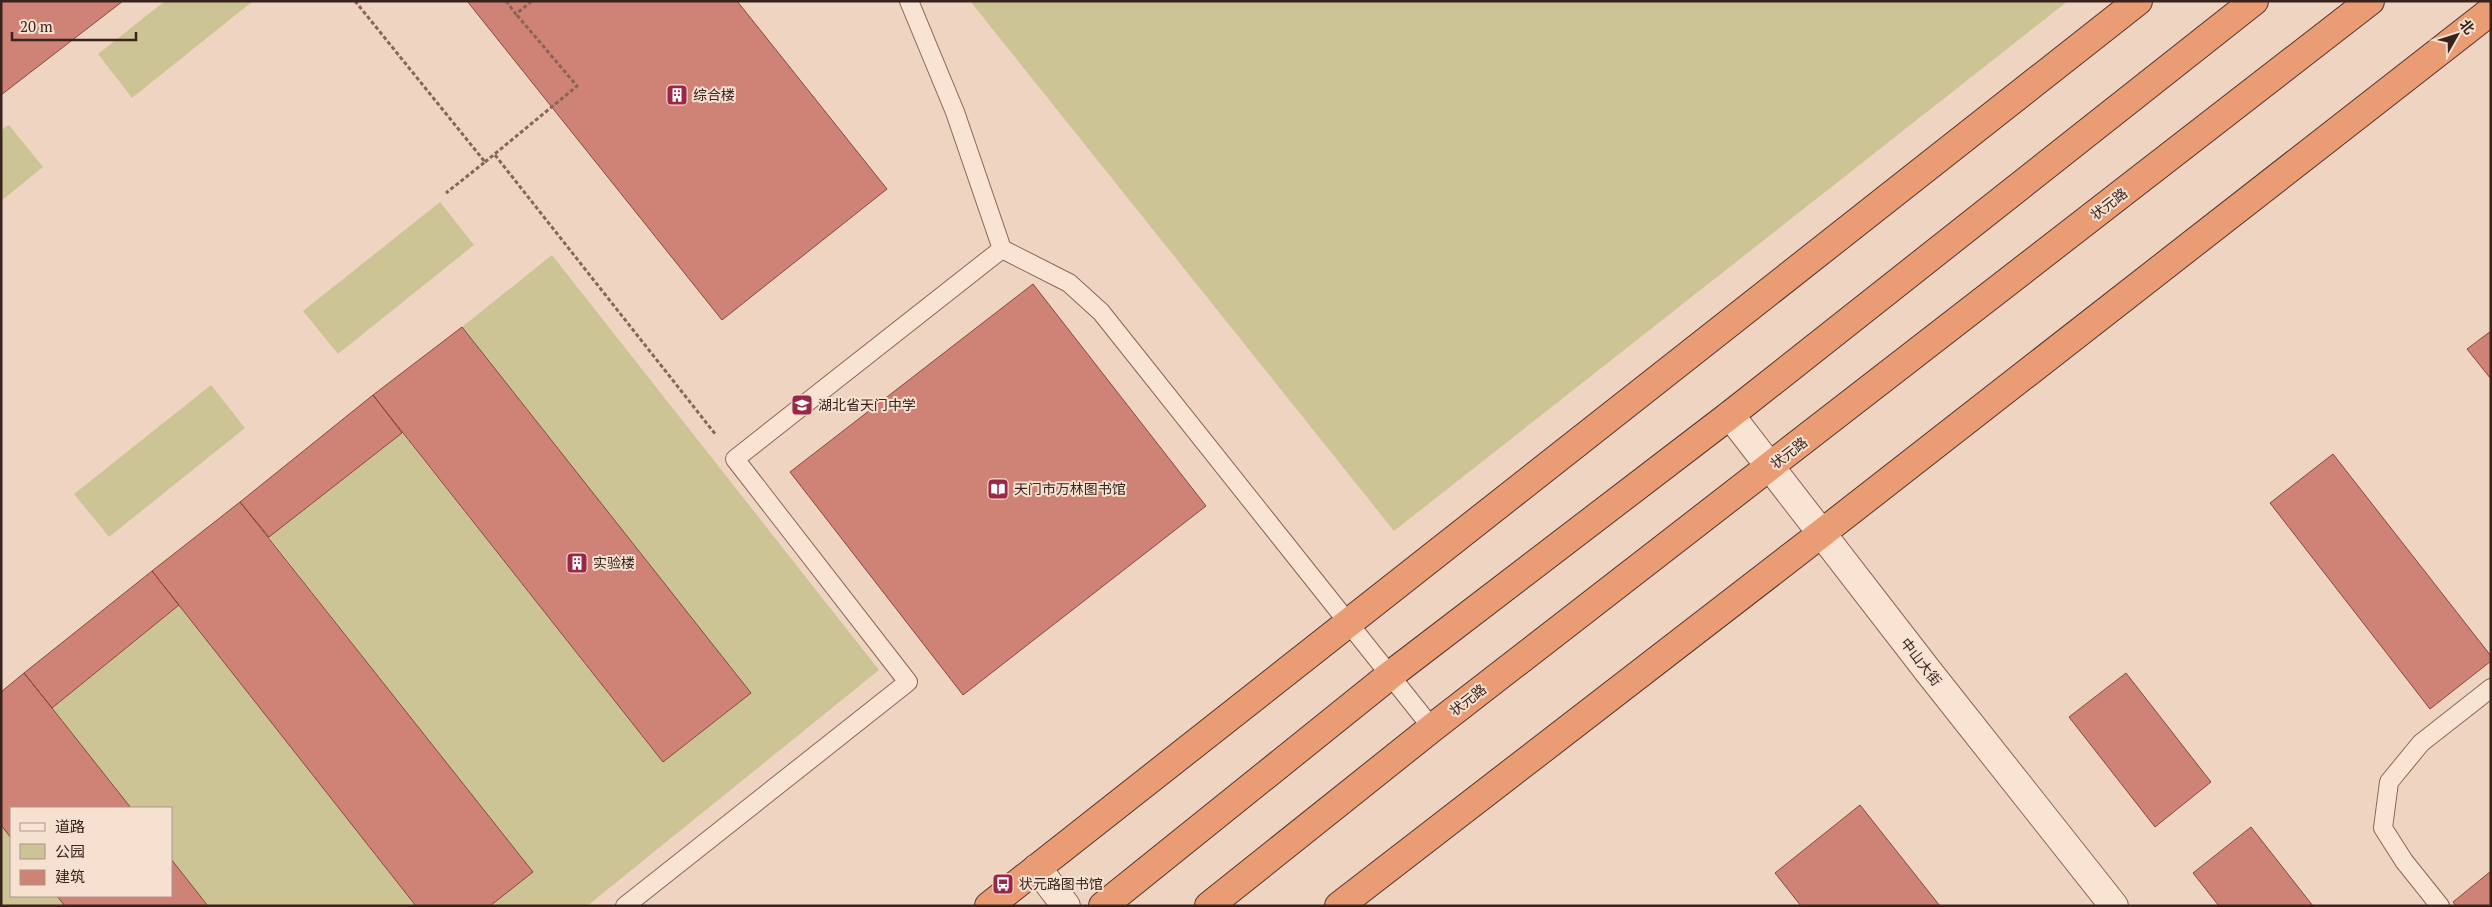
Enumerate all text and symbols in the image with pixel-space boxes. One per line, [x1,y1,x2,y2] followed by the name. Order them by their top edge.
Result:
[12,10,136,42] scale bar
[2432,10,2482,60] north arrow
[2456,15,2479,38] text: 北
[20,16,53,36] text: 20 m
[665,83,689,107] building icon: 综合楼
[693,85,735,104] place label: 综合楼
[2086,183,2131,224] street label: 状元路
[790,393,814,417] school or university icon: 湖北省天门中学
[818,395,916,414] place label: 湖北省天门中学
[1766,432,1811,473] street label: 状元路
[986,477,1010,501] library icon: 天门市万林图书馆
[1014,479,1126,498] place label: 天门市万林图书馆
[565,551,589,575] building icon: 实验楼
[593,553,635,572] place label: 实验楼
[1897,634,1946,690] street label: 中山大街
[1445,679,1490,720] street label: 状元路
[10,807,172,897] legend
[55,816,85,836] text: 道路
[55,841,85,861] text: 公园
[55,866,85,886] text: 建筑
[991,872,1015,896] bus stop icon: 状元路图书馆
[1019,874,1103,893] place label: 状元路图书馆

